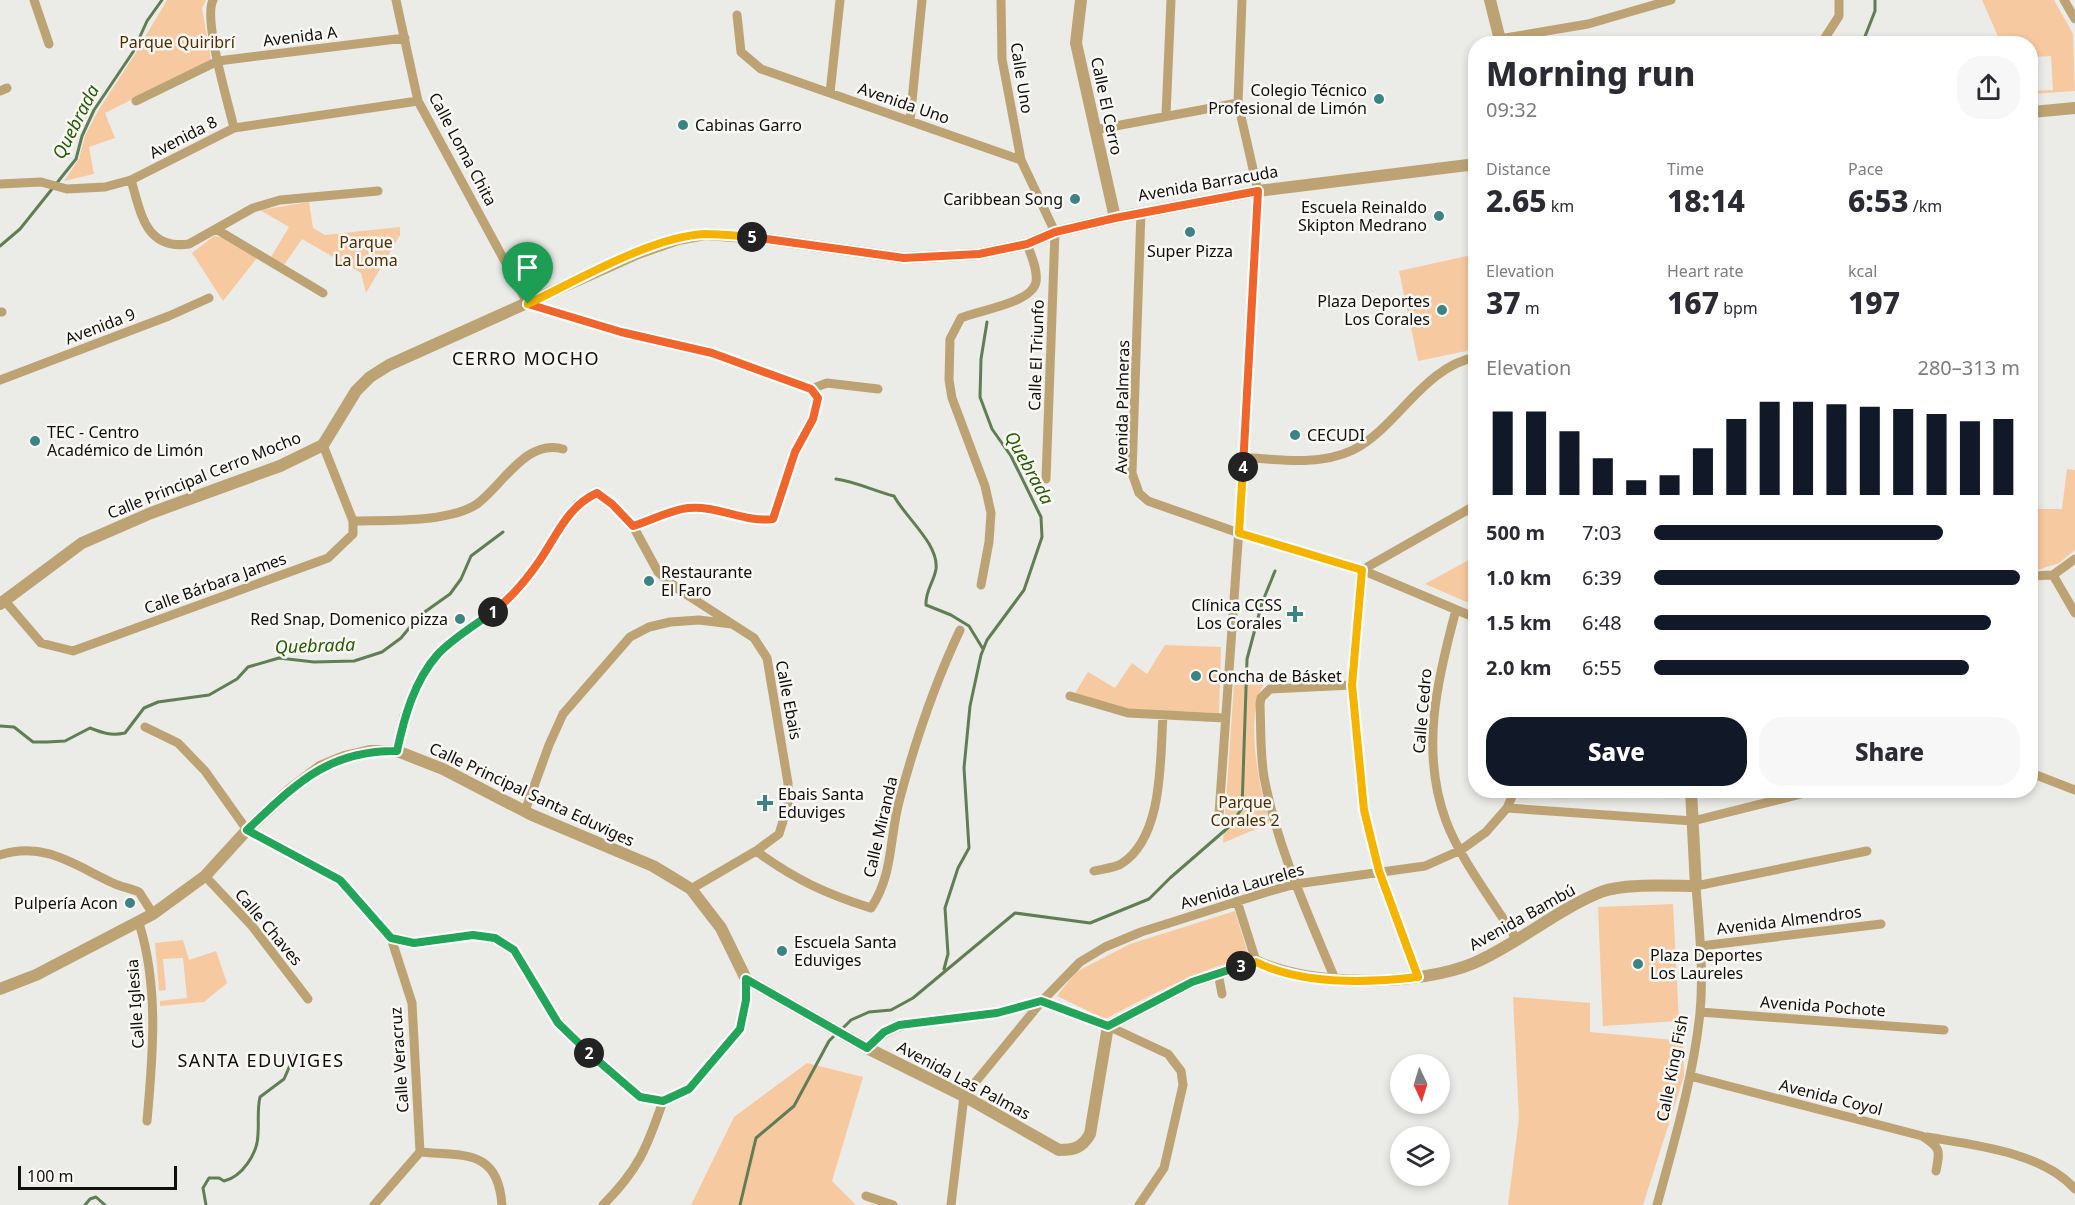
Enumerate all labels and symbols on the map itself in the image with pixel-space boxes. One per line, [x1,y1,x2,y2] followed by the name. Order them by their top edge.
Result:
[262,20,339,51] street label: Avenida A
[119,31,236,53] park label: Parque Quiribrí
[1006,41,1038,115] street label: Calle Uno
[1086,55,1128,157] street label: Calle El Cerro
[855,77,953,129] street label: Avenida Uno
[1208,79,1367,119] place label: Colegio Técnico Profesional de Limón
[46,80,104,163] water label: Quebrada
[424,88,502,210] street label: Calle Loma Chita
[1372,92,1386,106] marker: Colegio Técnico Profesional de Limón
[145,111,221,163] street label: Avenida 8
[695,114,802,136] place label: Cabinas Garro
[676,118,690,132] marker: Cabinas Garro
[1136,160,1280,206] street label: Avenida Barracuda
[943,188,1063,210] place label: Caribbean Song
[1068,192,1082,206] marker: Caribbean Song
[1298,196,1427,236] place label: Escuela Reinaldo Skipton Medrano
[1432,209,1446,223] marker: Escuela Reinaldo Skipton Medrano
[737,222,767,252] pin: 5
[1183,225,1197,239] marker: Super Pizza
[334,231,398,271] park label: Parque La Loma
[1147,240,1233,262] place label: Super Pizza
[502,242,553,304] pin
[1317,290,1430,330] place label: Plaza Deportes Los Corales
[1023,299,1049,411] street label: Calle El Triunfo
[62,303,138,349] street label: Avenida 9
[1435,303,1449,317] marker: Plaza Deportes Los Corales
[1110,340,1134,474] street label: Avenida Palmeras
[452,346,600,370] district label: CERRO MOCHO
[47,421,203,461] place label: TEC - Centro Académico de Limón
[1307,424,1365,446] place label: CECUDI
[104,426,304,524] street label: Calle Principal Cerro Mocho
[1000,427,1060,509] water label: Quebrada
[1288,428,1302,442] marker: CECUDI
[28,434,42,448] marker: TEC - Centro Académico de Limón
[1228,452,1258,482] pin: 4
[141,547,289,619] street label: Calle Bárbara James
[661,561,752,601] place label: Restaurante El Faro
[642,574,656,588] marker: Restaurante El Faro
[1191,594,1282,634] place label: Clínica CCSS Los Corales
[478,597,508,627] pin: 1
[1286,605,1304,623] marker: Clínica CCSS Los Corales
[250,608,448,630] place label: Red Snap, Domenico pizza
[453,612,467,626] marker: Red Snap, Domenico pizza
[274,632,356,658] water label: Quebrada
[771,659,807,741] street label: Calle Ebais
[1208,665,1342,687] place label: Concha de Básket
[1407,667,1437,755] street label: Calle Cedro
[1189,669,1203,683] marker: Concha de Básket
[426,737,638,851] street label: Calle Principal Santa Eduviges
[858,774,902,880] street label: Calle Miranda
[778,783,864,823] place label: Ebais Santa Eduviges
[1210,791,1280,831] park label: Parque Corales 2
[756,794,774,812] marker: Ebais Santa Eduviges
[1178,858,1306,914] street label: Avenida Laureles
[1465,879,1579,955] street label: Avenida Bambú
[230,884,308,970] street label: Calle Chaves
[14,892,118,914] place label: Pulpería Acon
[123,896,137,910] marker: Pulpería Acon
[1715,900,1863,940] street label: Avenida Almendros
[794,931,897,971] place label: Escuela Santa Eduviges
[775,944,789,958] marker: Escuela Santa Eduviges
[1650,944,1763,984] place label: Plaza Deportes Los Laureles
[1226,951,1256,981] pin: 3
[1631,957,1645,971] marker: Plaza Deportes Los Laureles
[121,958,149,1050] street label: Calle Iglesia
[1759,991,1887,1021] street label: Avenida Pochote
[384,1006,414,1114] street label: Calle Veracruz
[1651,1013,1693,1123] street label: Calle King Fish
[894,1036,1034,1124] street label: Avenida Las Palmas
[574,1038,604,1068] pin: 2
[177,1048,345,1072] district label: SANTA EDUVIGES
[1390,1054,1450,1114] north arrow
[1777,1074,1885,1120] street label: Avenida Coyol
[18,1163,177,1190] scale bar

